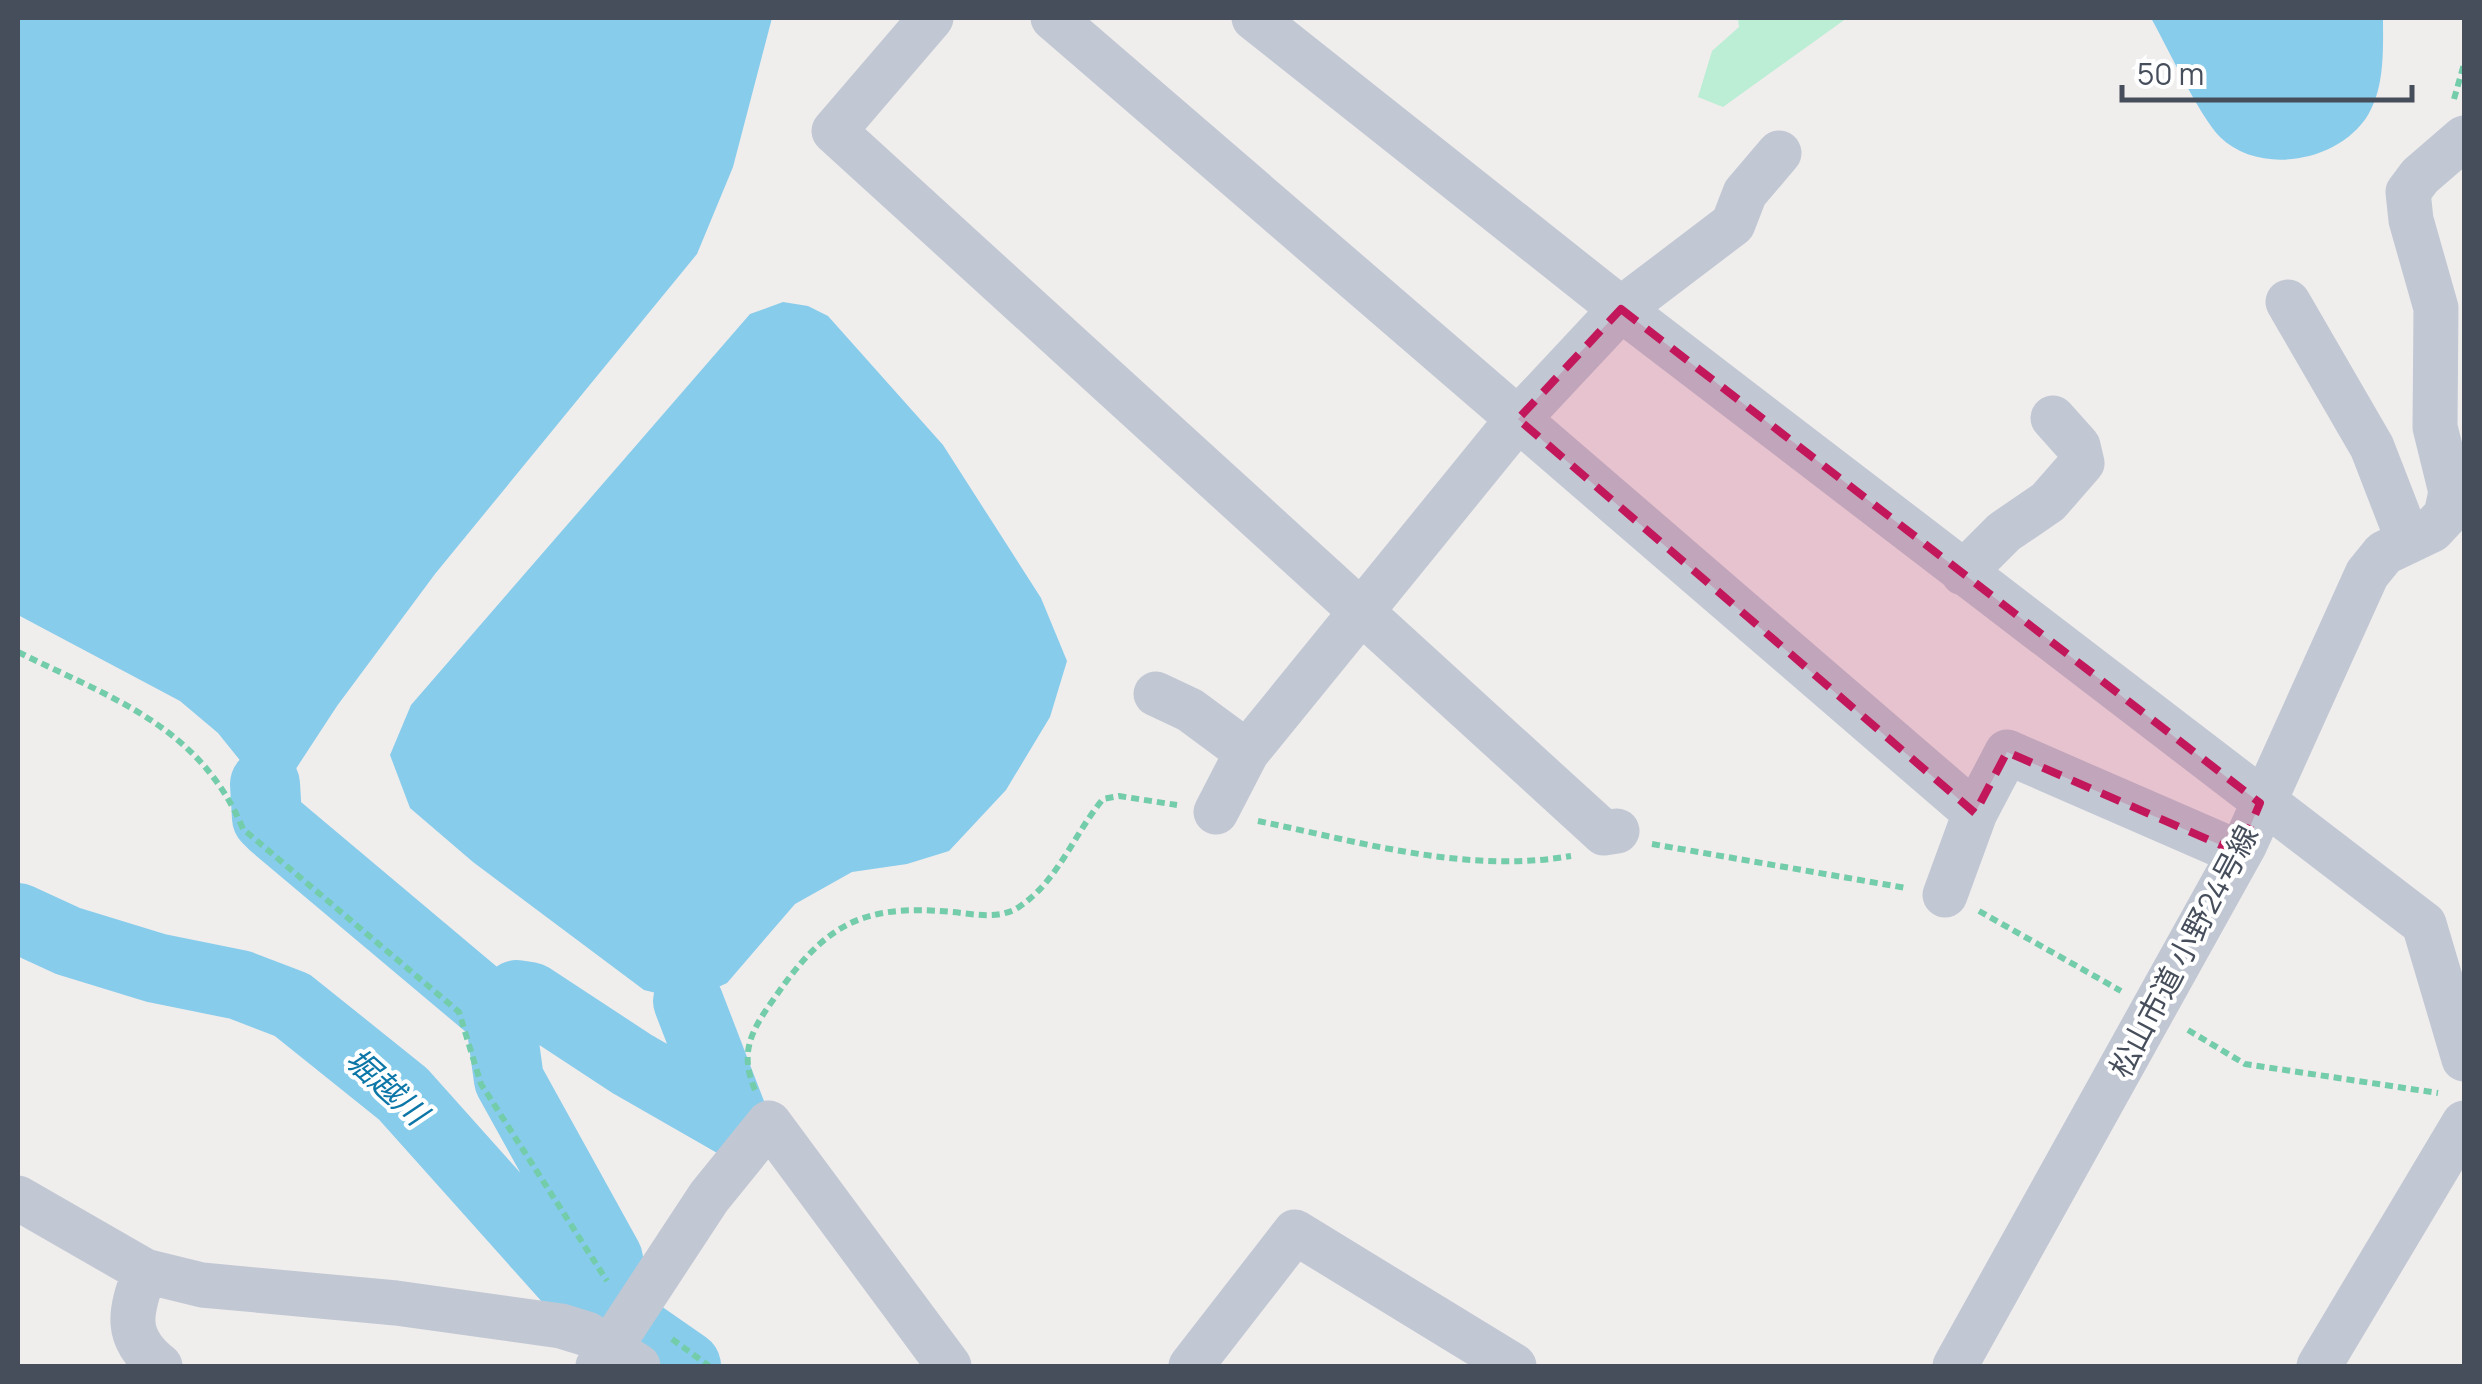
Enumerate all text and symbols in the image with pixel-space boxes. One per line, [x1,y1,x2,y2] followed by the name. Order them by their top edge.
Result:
[2122,40,2412,102] scale bar
[2137,53,2204,94] text: 50 m
[2099,818,2267,1084] street label: 松山市道 小野24号線
[337,1038,440,1136] water label: 堀越川

